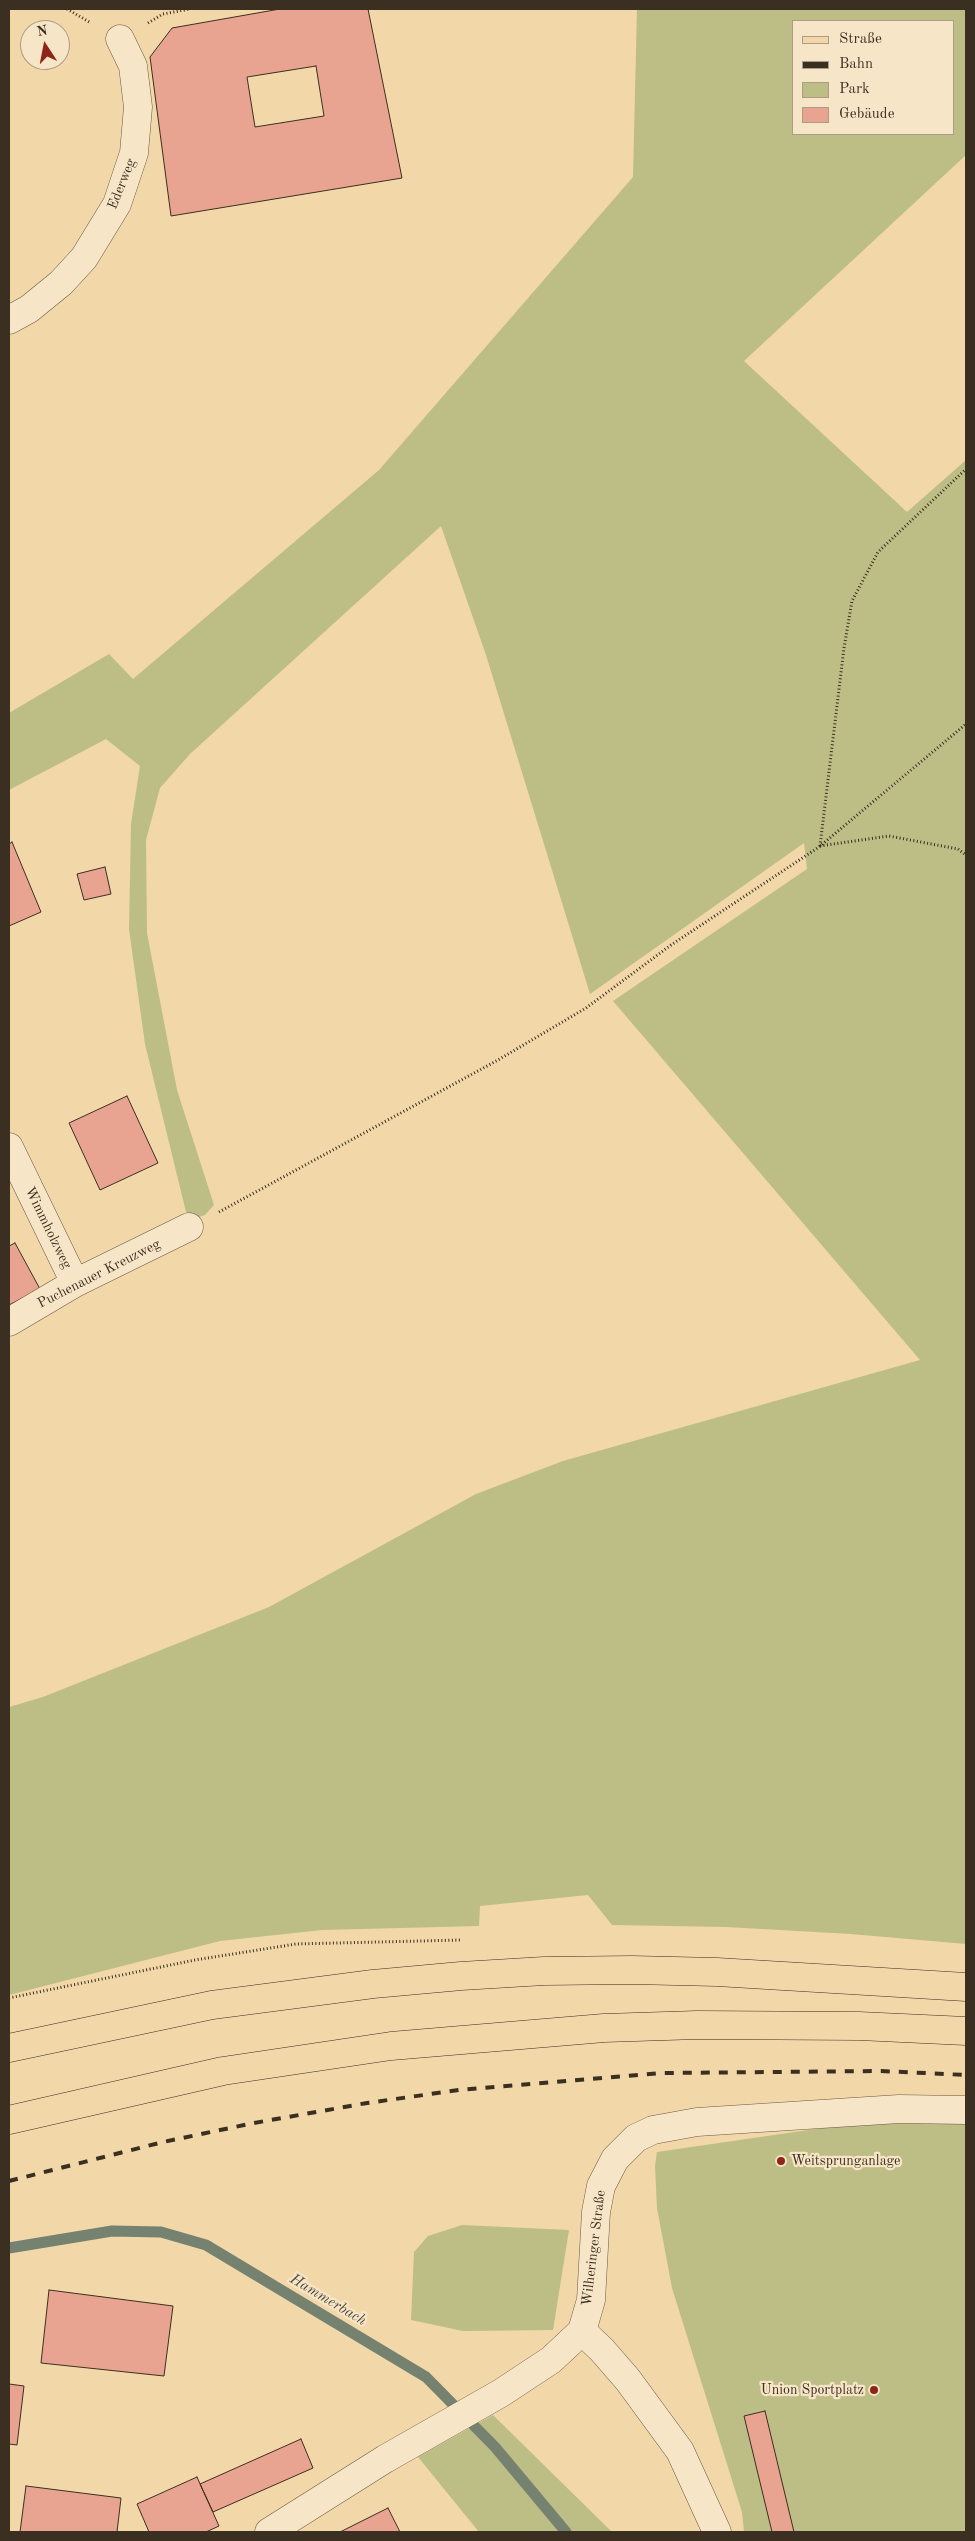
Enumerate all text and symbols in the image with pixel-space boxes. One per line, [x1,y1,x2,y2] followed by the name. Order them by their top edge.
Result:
[20,20,70,70] north arrow
[792,20,955,135] legend
[36,23,49,39] text: N
[839,32,882,47] text: Straße
[839,57,873,72] text: Bahn
[839,82,870,97] text: Park
[839,107,895,122] text: Gebäude
[104,156,140,212] street label: Ederweg
[21,1184,75,1272] street label: Wimmholzweg
[35,1236,163,1312] street label: Puchenauer Kreuzweg
[791,2153,901,2169] place label: Weitsprunganlage
[775,2155,787,2167] marker: Weitsprunganlage
[579,2189,609,2307] street label: Wilheringer Straße
[286,2270,370,2330] water label: Hammerbach
[761,2382,864,2398] place label: Union Sportplatz
[868,2384,880,2396] marker: Union Sportplatz

